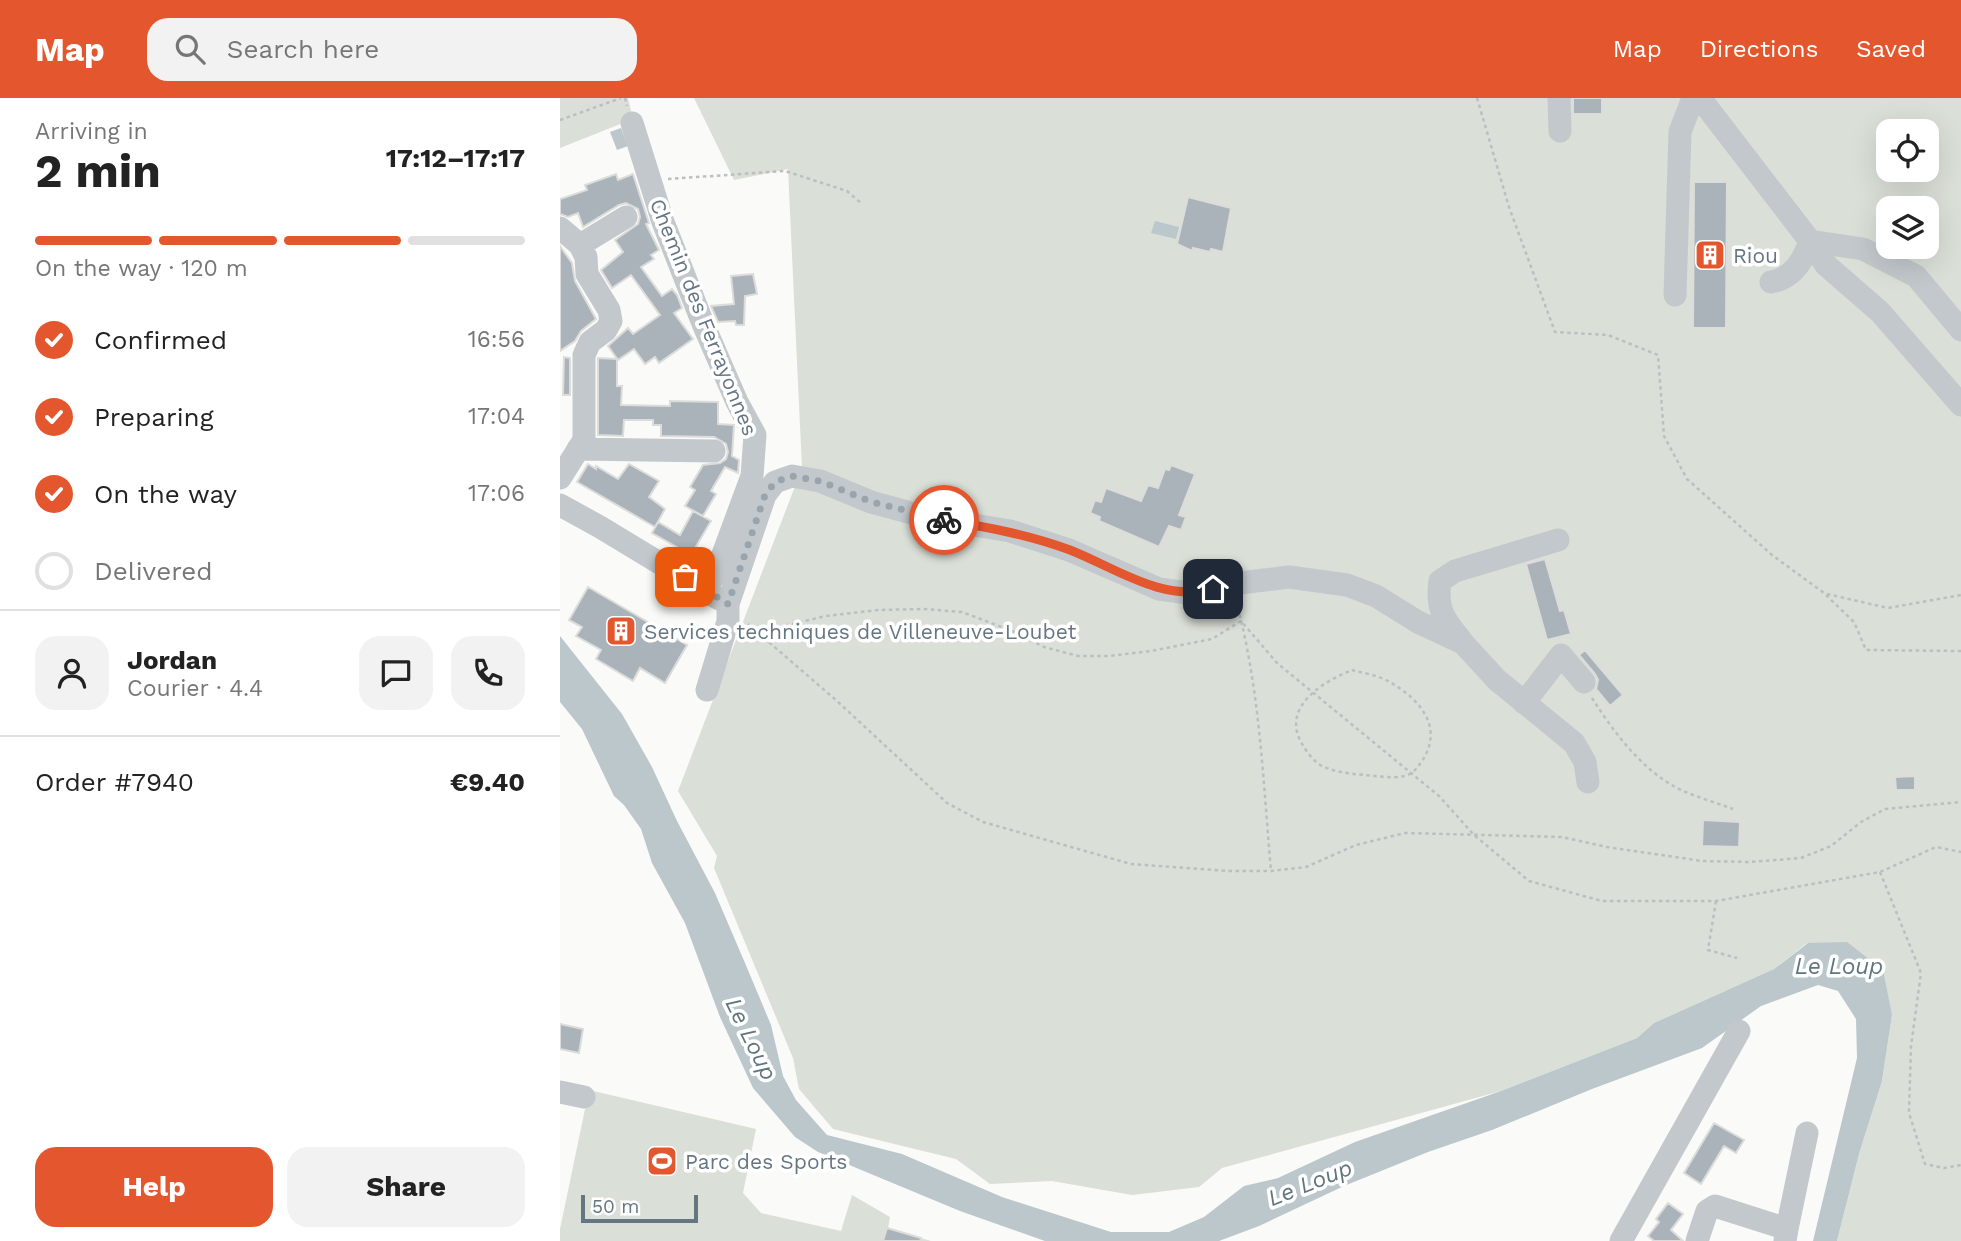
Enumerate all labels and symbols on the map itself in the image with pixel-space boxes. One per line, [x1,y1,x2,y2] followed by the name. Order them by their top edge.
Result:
[645,195,763,439] street label: Chemin des Ferrayonnes
[1693,238,1727,272] building icon: Riou
[1733,243,1778,268] place label: Riou
[909,485,979,555] courier
[655,547,715,607] pin
[1183,559,1243,619] pin
[604,614,638,648] building icon: Services techniques de Villeneuve-Loubet
[644,619,1077,644] place label: Services techniques de Villeneuve-Loubet
[1795,953,1883,980] water label: Le Loup
[719,993,783,1085] water label: Le Loup
[645,1144,679,1178] sports icon: Parc des Sports
[685,1149,847,1174] place label: Parc des Sports
[1264,1154,1356,1212] water label: Le Loup
[581,1192,698,1224] scale bar

